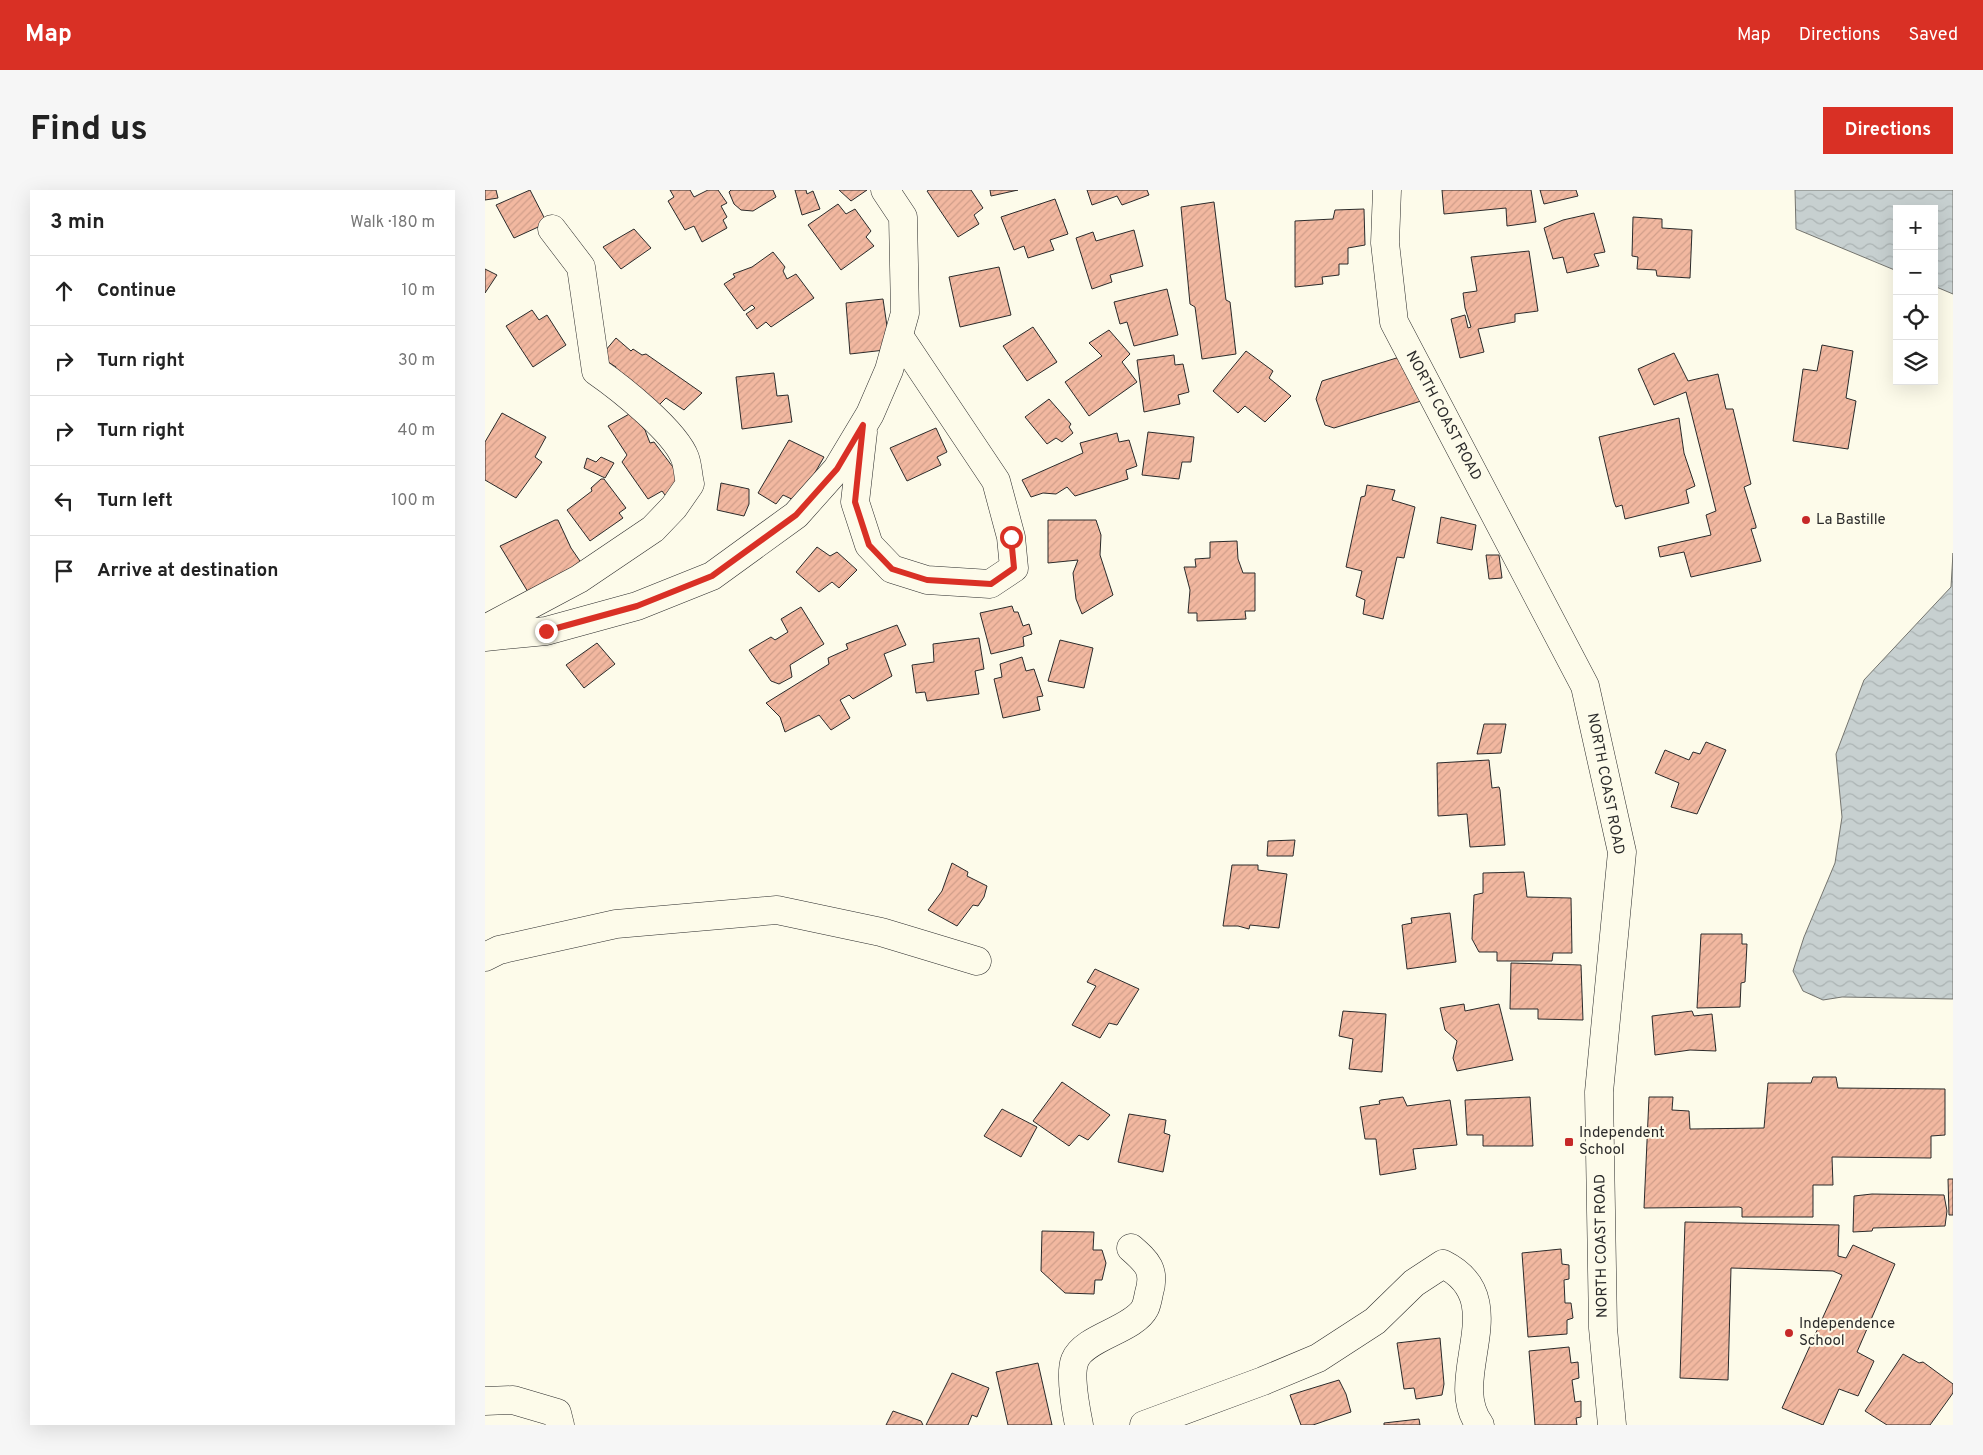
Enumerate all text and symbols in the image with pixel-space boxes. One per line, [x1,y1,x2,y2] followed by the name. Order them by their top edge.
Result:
[25,20,72,50] text: Map
[1737,24,1771,47] text: Map
[1799,24,1881,47] text: Directions
[1909,24,1958,47] text: Saved
[1823,107,1953,154] button: Directions
[30,108,148,152] text: Find us
[1893,205,1938,385] map controls
[1893,205,1938,250] button: +
[50,209,105,236] text: 3 min
[350,213,435,233] text: Walk · 180 m
[1893,250,1938,295] button: −
[50,277,78,305] icon: ahead
[97,279,176,303] text: Continue
[401,281,435,301] text: 10 m
[1893,295,1938,340] button: locate
[1893,340,1938,385] button: layers
[50,347,78,375] icon: right
[1401,348,1485,484] street label: NORTH COAST ROAD
[97,349,185,373] text: Turn right
[398,351,435,371] text: 30 m
[50,417,78,445] icon: right
[97,419,185,443] text: Turn right
[397,421,435,441] text: 40 m
[50,487,78,515] icon: left
[97,489,173,513] text: Turn left
[391,491,435,511] text: 100 m
[1816,511,1886,530] place label: La Bastille
[1800,514,1812,526] marker: La Bastille
[1000,526,1023,549] route start
[50,557,78,585] icon: arrive
[97,559,278,583] text: Arrive at destination
[535,620,558,643] route end
[1582,711,1628,857] street label: NORTH COAST ROAD
[1579,1124,1665,1160] place label: Independent School
[1563,1136,1575,1148] marker: Independent School
[1591,1174,1613,1318] street label: NORTH COAST ROAD
[1799,1315,1895,1351] place label: Independence School
[1783,1327,1795,1339] marker: Independence School

